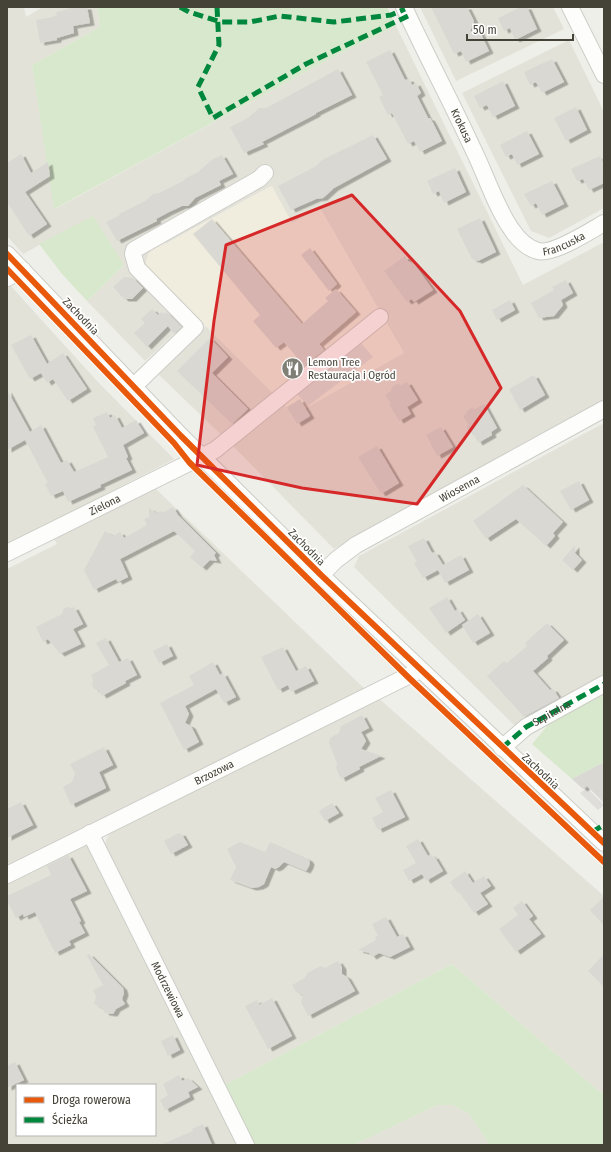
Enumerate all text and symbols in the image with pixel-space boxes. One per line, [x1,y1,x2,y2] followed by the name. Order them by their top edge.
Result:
[467,16,573,42] scale bar
[473,23,497,37] text: 50 m
[448,107,475,145] street label: Krokusa
[542,229,587,258] street label: Francuska
[60,295,101,338] street label: Zachodnia
[280,355,306,381] restaurant icon: Lemon Tree Restauracja i Ogród
[308,356,396,382] place label: Lemon Tree Restauracja i Ogród
[437,473,482,505] street label: Wiosenna
[87,492,123,518] street label: Zielona
[286,526,328,568] street label: Zachodnia
[531,698,573,729] street label: Szpitalna
[519,751,562,792] street label: Zachodnia
[192,758,236,788] street label: Brzozowa
[148,959,187,1020] street label: Modrzewiowa
[16,1084,156,1136] legend
[52,1093,131,1107] text: Droga rowerowa
[52,1112,88,1127] text: Ścieżka

